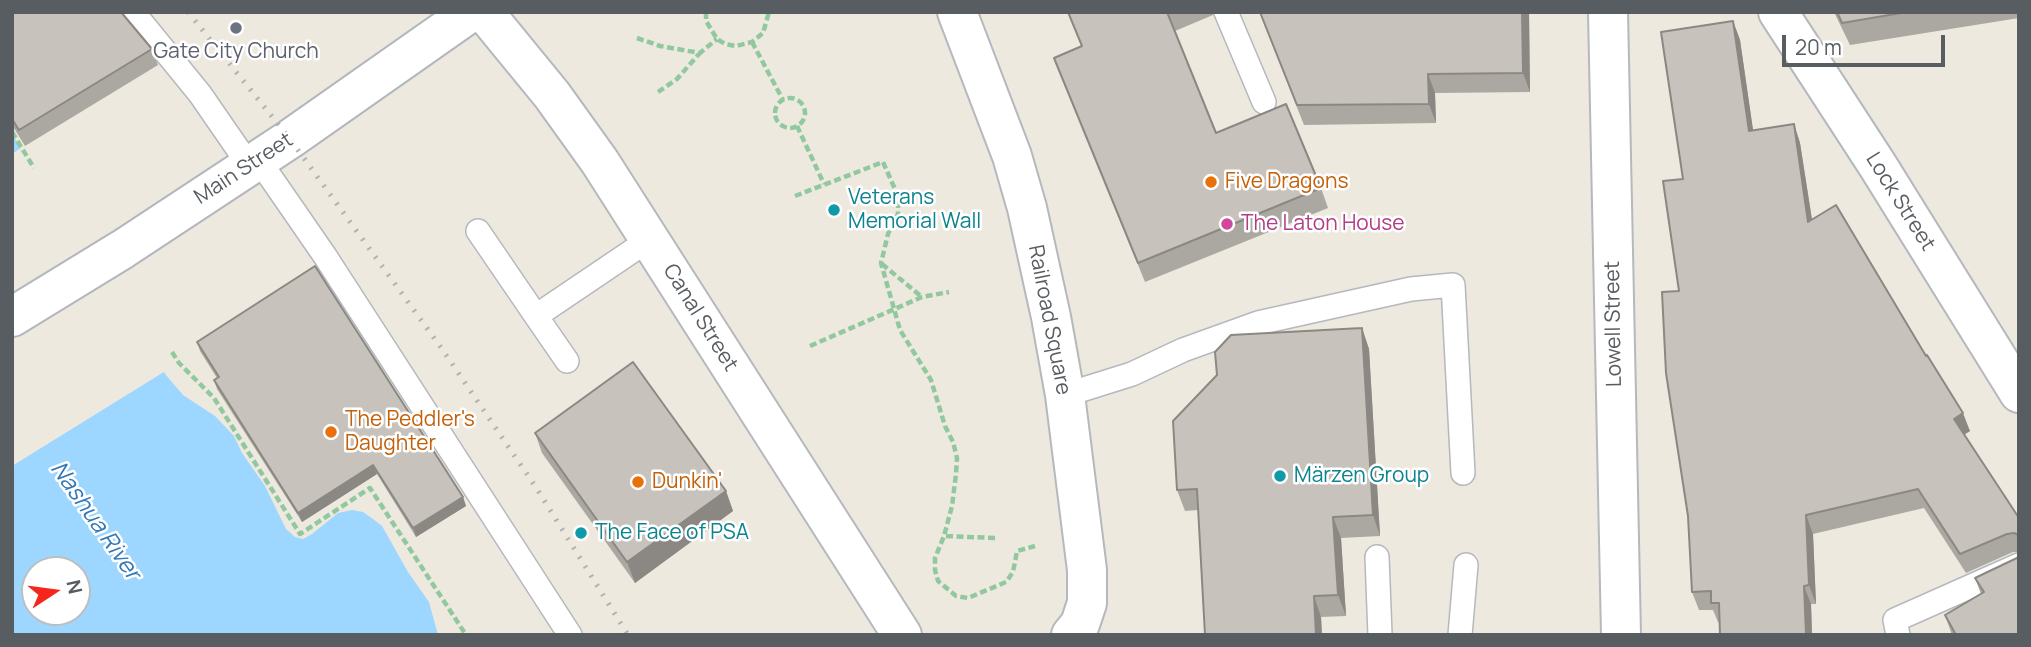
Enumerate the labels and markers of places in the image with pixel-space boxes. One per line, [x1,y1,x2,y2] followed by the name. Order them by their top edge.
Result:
[228,20,244,36] marker: Gate City Church
[153,39,319,65] place label: Gate City Church
[1225,169,1348,195] place label: Five Dragons
[1203,174,1219,190] marker: Five Dragons
[848,185,981,235] place label: Veterans Memorial Wall
[826,202,842,218] marker: Veterans Memorial Wall
[1241,211,1405,237] place label: The Laton House
[1219,216,1235,232] marker: The Laton House
[345,407,475,457] place label: The Peddler's Daughter
[323,424,339,440] marker: The Peddler's Daughter
[1294,463,1429,489] place label: Märzen Group
[1272,468,1288,484] marker: Märzen Group
[652,469,722,495] place label: Dunkin'
[630,474,646,490] marker: Dunkin'
[595,520,749,546] place label: The Face of PSA
[573,525,589,541] marker: The Face of PSA

